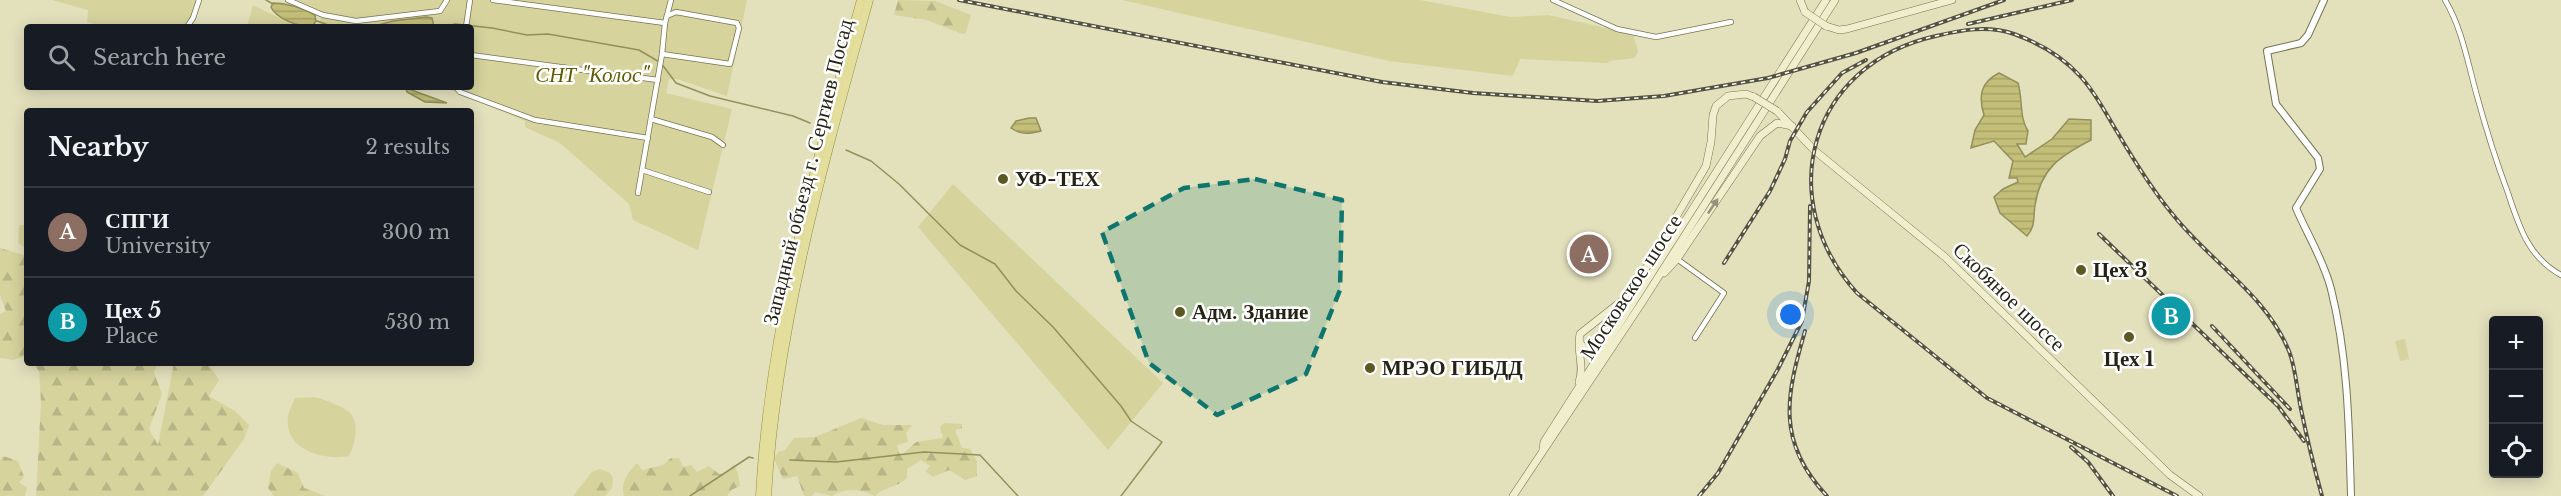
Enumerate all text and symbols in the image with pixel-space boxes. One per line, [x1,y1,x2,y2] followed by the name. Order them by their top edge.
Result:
[757,16,859,328] street label: Западный объезд г. Сергиев Посад
[24,24,474,90] search box
[45,41,78,74] icon: search
[93,44,226,71] text: Search here
[535,62,650,88] park label: СНТ "Колос"
[48,131,149,163] text: Nearby
[366,135,450,159] text: 2 results
[1015,166,1100,192] place label: УФ-ТЕХ
[996,172,1010,186] marker: УФ-ТЕХ
[1707,198,1718,214] one-way arrow
[105,207,169,234] text: СПГИ
[1574,210,1688,364] street label: Московское шоссе
[59,220,76,244] text: A
[382,220,450,244] text: 300 m
[1570,232,1608,276] pin: A
[105,234,211,258] text: University
[1947,237,2071,357] street label: Скобяное шоссе
[2093,257,2148,283] place label: Цех 3
[2074,263,2088,277] marker: Цех 3
[2152,294,2190,338] pin: B
[105,297,161,324] text: Цех 5
[1192,299,1308,325] place label: Адм. Здание
[1776,300,1805,329] your location
[1173,305,1187,319] marker: Адм. Здание
[60,310,75,334] text: B
[385,310,450,334] text: 530 m
[2489,316,2543,478] map controls
[2489,316,2543,370] button: +
[105,324,159,348] text: Place
[2122,330,2136,344] marker: Цех 1
[2104,346,2154,372] place label: Цех 1
[1382,355,1523,381] place label: МРЭО ГИБДД
[1363,361,1377,375] marker: МРЭО ГИБДД
[2489,370,2543,424] button: −
[2489,424,2543,478] button: locate

